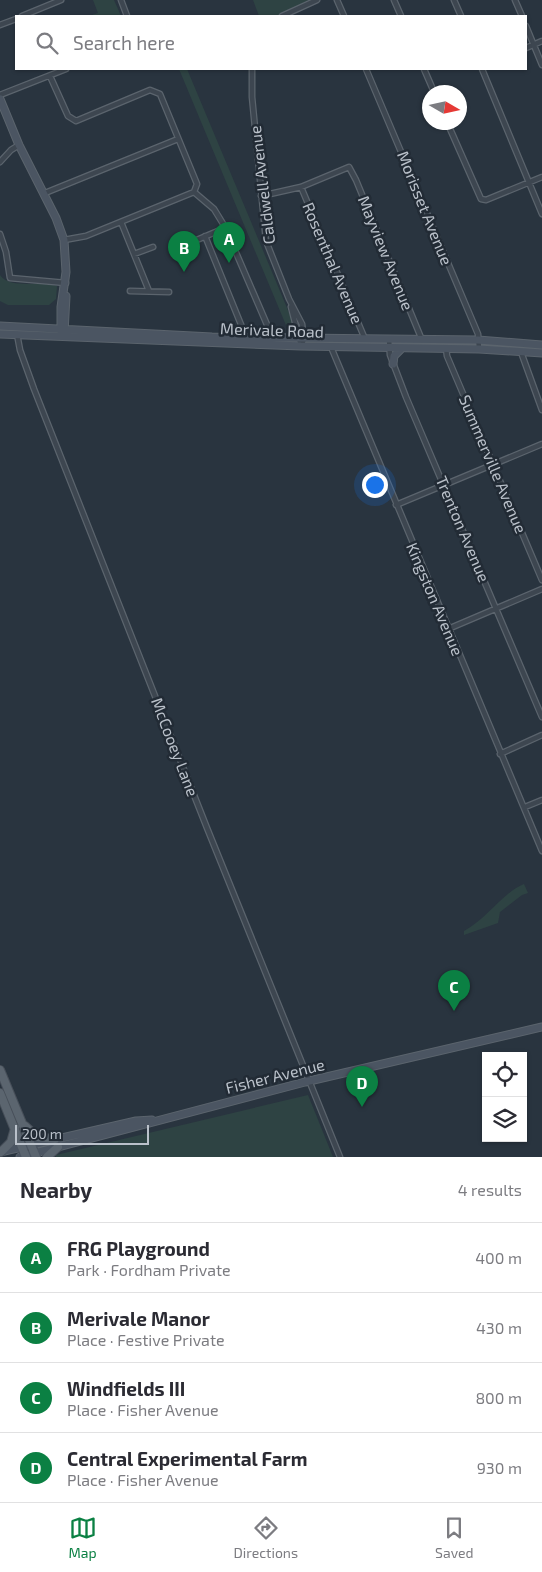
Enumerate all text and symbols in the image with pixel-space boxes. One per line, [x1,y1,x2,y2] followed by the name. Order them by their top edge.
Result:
[15,15,527,70] search box
[33,29,61,57] icon: search
[73,31,175,54] text: Search here
[422,85,467,130] north arrow
[245,125,278,246] street label: Caldwell Avenue
[394,148,457,268] street label: Morisset Avenue
[355,193,418,313] street label: Mayview Avenue
[299,199,368,326] street label: Rosenthal Avenue
[213,222,245,263] pin: A
[168,231,200,272] pin: B
[220,318,324,341] street label: Merivale Road
[456,392,531,536] street label: Summerville Avenue
[362,472,388,498] your location
[433,473,494,585] street label: Trenton Avenue
[403,539,468,658] street label: Kingston Avenue
[148,695,203,799] street label: McCooey Lane
[438,970,470,1011] pin: C
[482,1052,527,1142] map controls
[482,1052,527,1097] button: locate
[223,1054,326,1097] street label: Fisher Avenue
[346,1066,378,1107] pin: D
[482,1097,527,1142] button: layers
[15,1122,149,1145] scale bar
[22,1125,62,1142] text: 200 m
[20,1177,92,1202] text: Nearby
[458,1180,522,1199] text: 4 results
[67,1237,210,1260] text: FRG Playground
[31,1248,41,1267] text: A
[475,1248,522,1267] text: 400 m
[67,1260,231,1279] text: Park · Fordham Private
[67,1307,210,1330] text: Merivale Manor
[31,1318,41,1337] text: B
[476,1318,522,1337] text: 430 m
[67,1330,225,1349] text: Place · Festive Private
[67,1377,185,1400] text: Windfields III
[31,1388,41,1407] text: C
[475,1388,522,1407] text: 800 m
[67,1400,219,1419] text: Place · Fisher Avenue
[67,1447,307,1470] text: Central Experimental Farm
[31,1458,41,1477] text: D
[477,1458,522,1477] text: 930 m
[67,1470,219,1489] text: Place · Fisher Avenue
[68,1514,97,1561] tab: Map
[234,1514,298,1561] tab: Directions
[435,1514,474,1561] tab: Saved

